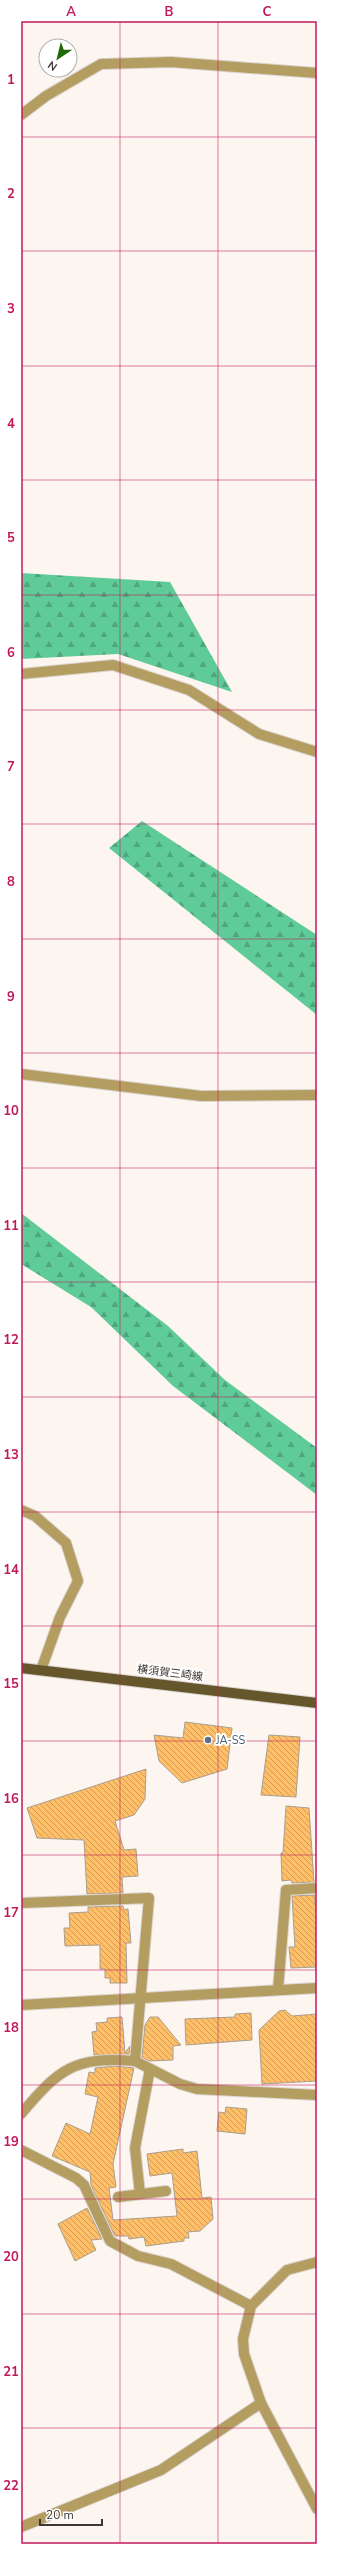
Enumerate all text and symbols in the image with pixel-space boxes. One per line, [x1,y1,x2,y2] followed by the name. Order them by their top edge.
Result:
[66,3,76,21] text: A
[165,3,174,21] text: B
[263,3,272,21] text: C
[38,38,78,78] north arrow
[45,57,60,74] text: N
[7,71,15,89] text: 1
[7,185,15,203] text: 2
[7,300,15,318] text: 3
[7,415,15,433] text: 4
[7,529,15,547] text: 5
[7,644,15,662] text: 6
[7,758,15,776] text: 7
[7,873,15,891] text: 8
[7,988,15,1006] text: 9
[3,1102,19,1120] text: 10
[3,1217,19,1235] text: 11
[3,1331,19,1349] text: 12
[3,1446,19,1464] text: 13
[3,1561,19,1579] text: 14
[136,1662,204,1684] street label: 横須賀三崎線
[3,1675,19,1693] text: 15
[215,1733,246,1748] place label: JA-SS
[203,1735,213,1745] marker: JA-SS
[3,1790,19,1808] text: 16
[3,1904,19,1922] text: 17
[3,2019,19,2037] text: 18
[3,2133,19,2151] text: 19
[3,2248,19,2266] text: 20
[3,2363,19,2381] text: 21
[3,2477,19,2495] text: 22
[40,2501,102,2527] scale bar
[46,2507,74,2523] text: 20 m

